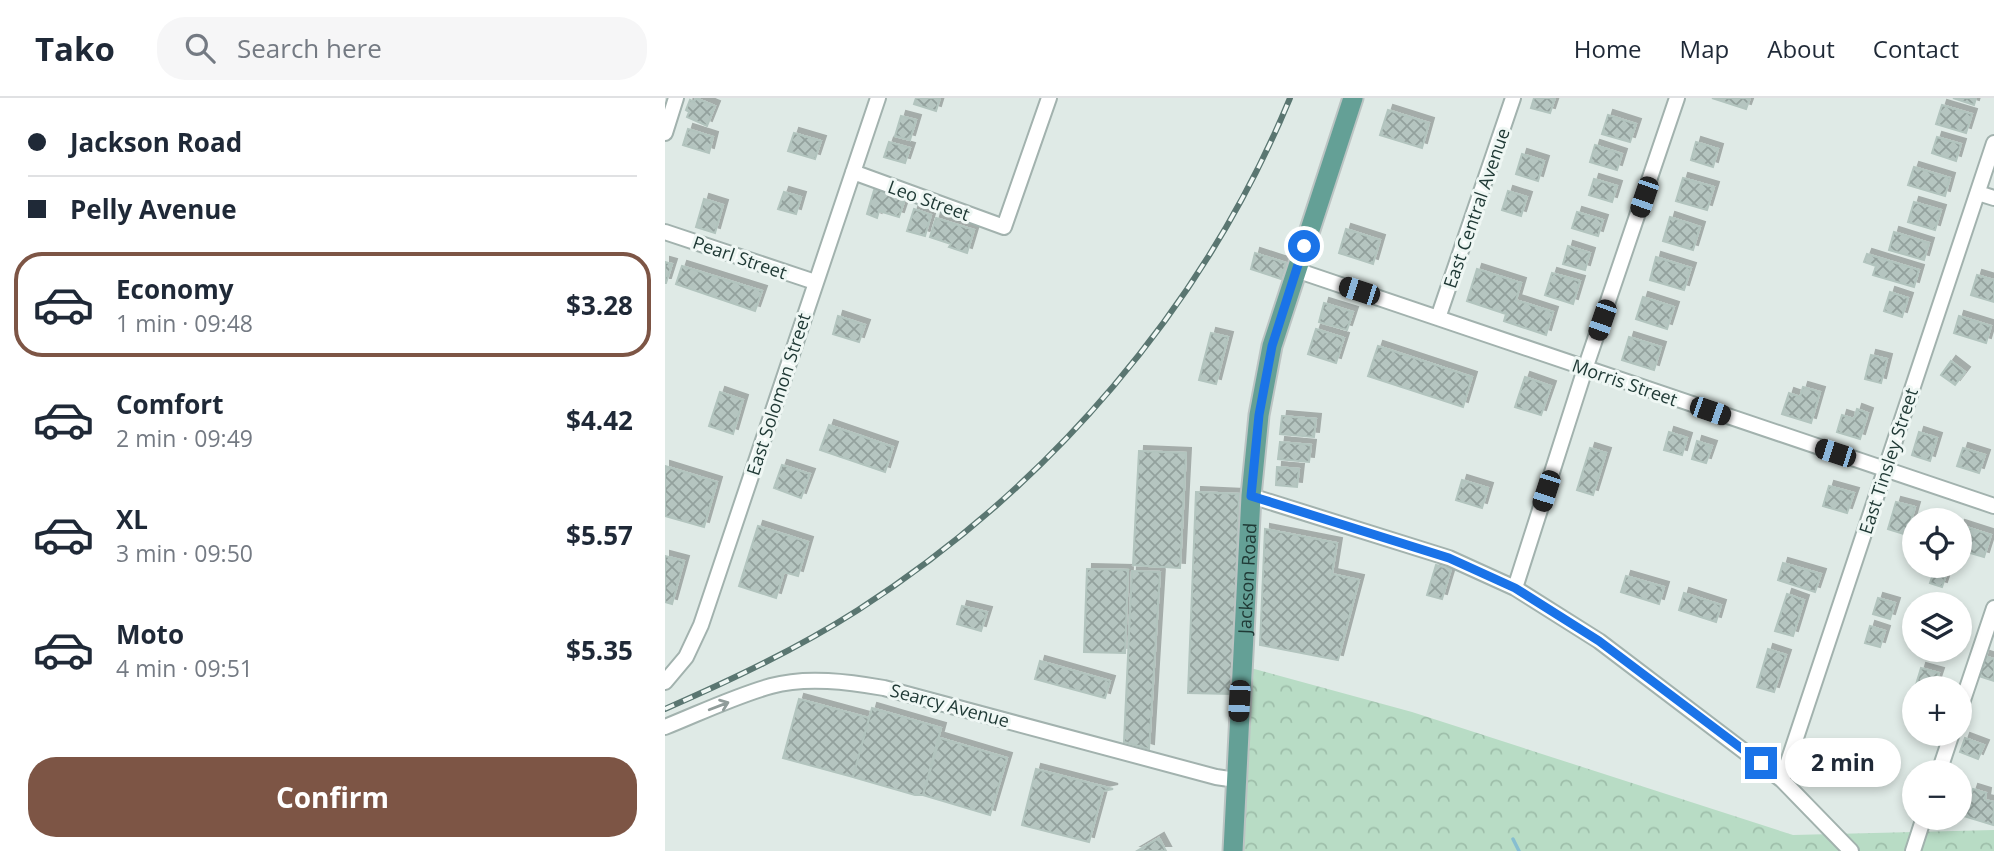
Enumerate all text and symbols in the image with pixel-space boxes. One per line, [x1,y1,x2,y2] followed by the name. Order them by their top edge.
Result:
[157,17,647,80] search box
[35,26,115,71] text: Tako
[181,29,219,67] icon: search
[237,30,382,66] text: Search here
[1574,32,1642,65] text: Home
[1680,32,1729,65] text: Map
[1767,32,1835,65] text: About
[1873,32,1959,65] text: Contact
[70,124,242,160] text: Jackson Road
[1437,125,1515,291] street label: East Central Avenue
[885,174,973,226] street label: Leo Street
[1628,174,1661,220] car
[70,191,237,227] text: Pelly Avenue
[690,230,790,284] street label: Pearl Street
[1288,230,1320,262] route start
[116,271,234,307] text: Economy
[32,273,95,336] icon: car
[1336,275,1383,307] car
[566,287,633,323] text: $3.28
[1586,297,1619,343] car
[116,307,253,339] text: 1 min · 09:48
[740,310,816,478] street label: East Solomon Street
[1569,353,1681,411] street label: Morris Street
[1853,385,1923,537] street label: East Tinsley Street
[116,386,223,422] text: Comfort
[32,388,95,451] icon: car
[1687,394,1734,428] car
[566,402,633,438] text: $4.42
[116,422,253,454] text: 2 min · 09:49
[1812,437,1859,469] car
[1530,468,1563,514] car
[116,501,148,537] text: XL
[32,503,95,566] icon: car
[1902,508,1972,830] map controls
[1902,508,1972,578] button: locate
[566,517,633,553] text: $5.57
[1232,522,1262,636] street label: Jackson Road
[116,537,253,569] text: 3 min · 09:50
[1902,592,1972,662] button: layers
[116,616,184,652] text: Moto
[32,618,95,681] icon: car
[566,632,633,668] text: $5.35
[116,652,253,684] text: 4 min · 09:51
[1902,676,1972,746] button: +
[888,678,1012,732] street label: Searcy Avenue
[1228,679,1251,723] car
[708,698,729,711] one-way arrow
[1785,738,1901,788] callout: 2 min
[1811,746,1875,778] text: 2 min
[1745,747,1777,779] route end
[28,757,637,837] button: Confirm
[1902,760,1972,830] button: −

